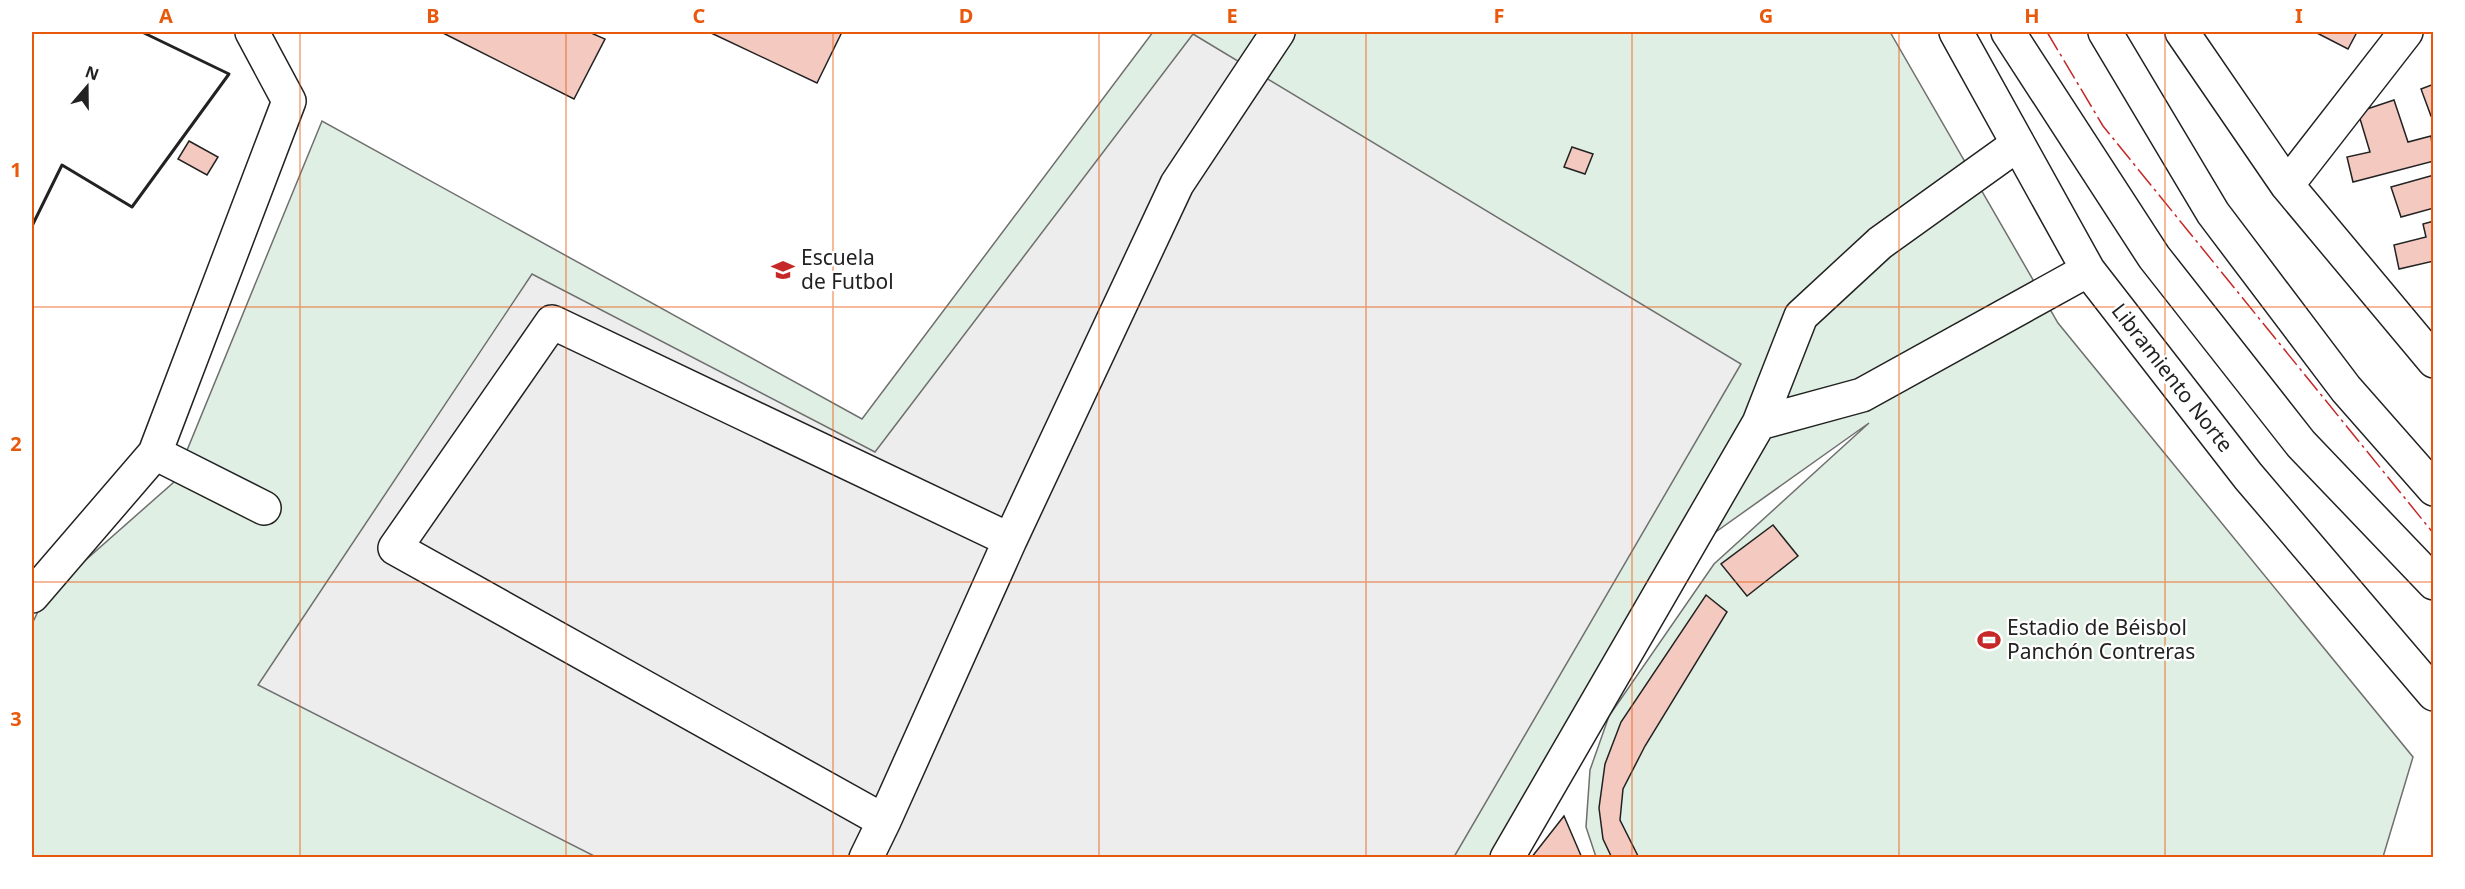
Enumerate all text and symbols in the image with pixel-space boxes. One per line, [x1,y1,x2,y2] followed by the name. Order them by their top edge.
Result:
[159,2,173,29] text: A
[426,2,440,29] text: B
[693,2,706,29] text: C
[959,2,973,29] text: D
[1226,2,1238,29] text: E
[1494,2,1504,29] text: F
[1759,2,1773,29] text: G
[2024,2,2040,29] text: H
[2295,2,2303,29] text: I
[57,57,117,117] north arrow
[82,60,102,85] text: N
[10,156,22,183] text: 1
[801,243,894,295] place label: Escuela de Futbol
[770,257,796,283] school or university icon: Escuela de Futbol
[2106,297,2240,458] street label: Libramiento Norte
[10,430,22,457] text: 2
[2007,613,2195,665] place label: Estadio de Béisbol Panchón Contreras
[1976,627,2002,653] sports icon: Estadio de Béisbol Panchón Contreras
[10,705,22,732] text: 3

